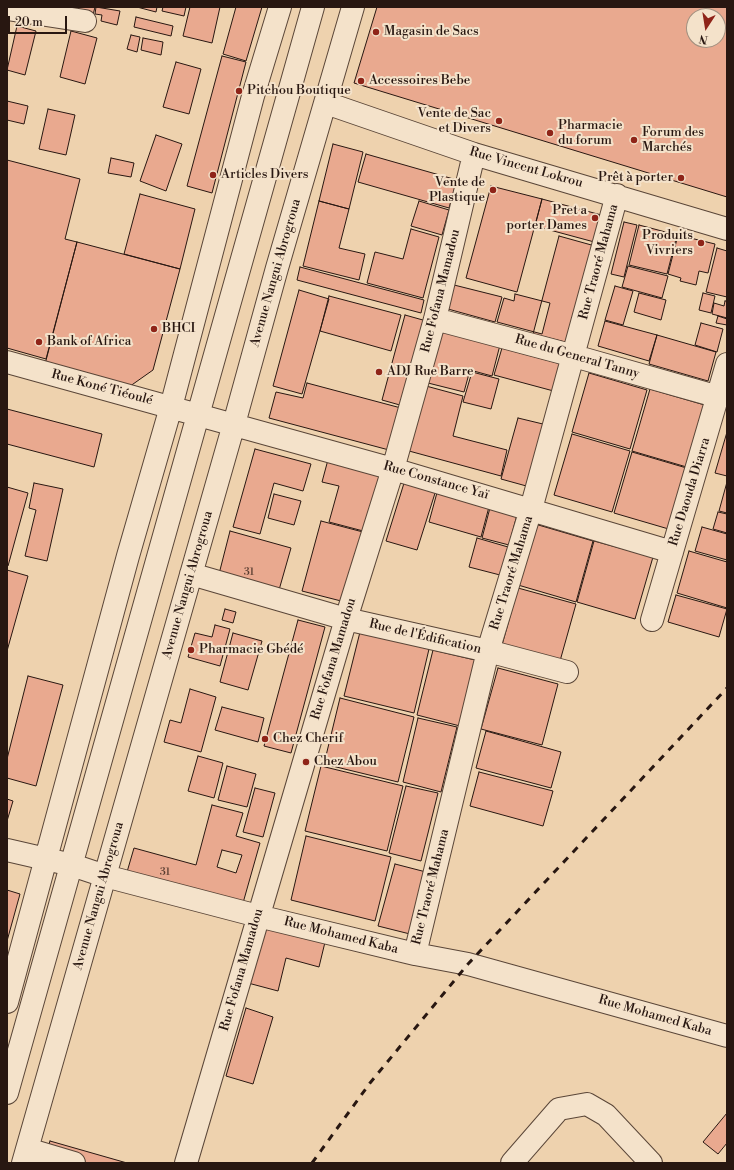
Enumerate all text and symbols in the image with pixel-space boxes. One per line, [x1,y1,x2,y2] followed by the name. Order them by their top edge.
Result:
[10,8,69,34] scale bar
[686,8,726,48] north arrow
[15,15,43,30] text: 20 m
[384,24,479,40] place label: Magasin de Sacs
[371,27,381,37] marker: Magasin de Sacs
[698,31,709,47] text: N
[369,73,470,89] place label: Accessoires Bebe
[356,76,366,86] marker: Accessoires Bebe
[247,83,351,99] place label: Pitchou Boutique
[234,86,244,96] marker: Pitchou Boutique
[418,106,491,137] place label: Vente de Sac et Divers
[494,116,504,126] marker: Vente de Sac et Divers
[558,118,622,149] place label: Pharmacie du forum
[642,125,704,156] place label: Forum des Marchés
[545,128,555,138] marker: Pharmacie du forum
[629,135,639,145] marker: Forum des Marchés
[467,144,585,192] street label: Rue Vincent Lokrou
[221,167,309,183] place label: Articles Divers
[208,170,218,180] marker: Articles Divers
[598,170,673,186] place label: Prêt à porter
[676,173,686,183] marker: Prêt à porter
[429,175,485,206] place label: Vente de Plastique
[488,185,498,195] marker: Vente de Plastique
[247,197,305,349] street label: Avenue Nangui Abrogroua
[507,203,587,234] place label: Pret a porter Dames
[576,203,622,321] street label: Rue Traoré Mahama
[590,213,600,223] marker: Pret a porter Dames
[418,228,464,354] street label: Rue Fofana Mamadou
[642,228,693,259] place label: Produits Vivriers
[696,238,706,248] marker: Produits Vivriers
[162,321,195,337] place label: BHCI
[149,324,159,334] marker: BHCI
[513,332,641,382] street label: Rue du General Tanny
[47,334,131,350] place label: Bank of Africa
[34,337,44,347] marker: Bank of Africa
[387,364,473,380] place label: ADJ Rue Barre
[50,367,154,409] street label: Rue Koné Tiéoulé
[374,367,384,377] marker: ADJ Rue Barre
[666,436,714,548] street label: Rue Daouda Diarra
[381,458,491,504] street label: Rue Constance Yaï
[159,509,217,661] street label: Avenue Nangui Abrogroua
[487,514,537,632] street label: Rue Traoré Mahama
[244,565,254,579] house number: 31
[308,596,360,722] street label: Rue Fofana Mamadou
[367,616,483,658] street label: Rue de l'Édification
[199,642,304,658] place label: Pharmacie Gbédé
[186,645,196,655] marker: Pharmacie Gbédé
[273,731,343,747] place label: Chez Cherif
[260,734,270,744] marker: Chez Cherif
[314,754,377,770] place label: Chez Abou
[301,757,311,767] marker: Chez Abou
[70,820,128,972] street label: Avenue Nangui Abrogroua
[409,827,453,947] street label: Rue Traoré Mahama
[160,865,170,879] house number: 31
[217,907,267,1033] street label: Rue Fofana Mamadou
[282,914,400,958] street label: Rue Mohamed Kaba
[596,992,714,1040] street label: Rue Mohamed Kaba

